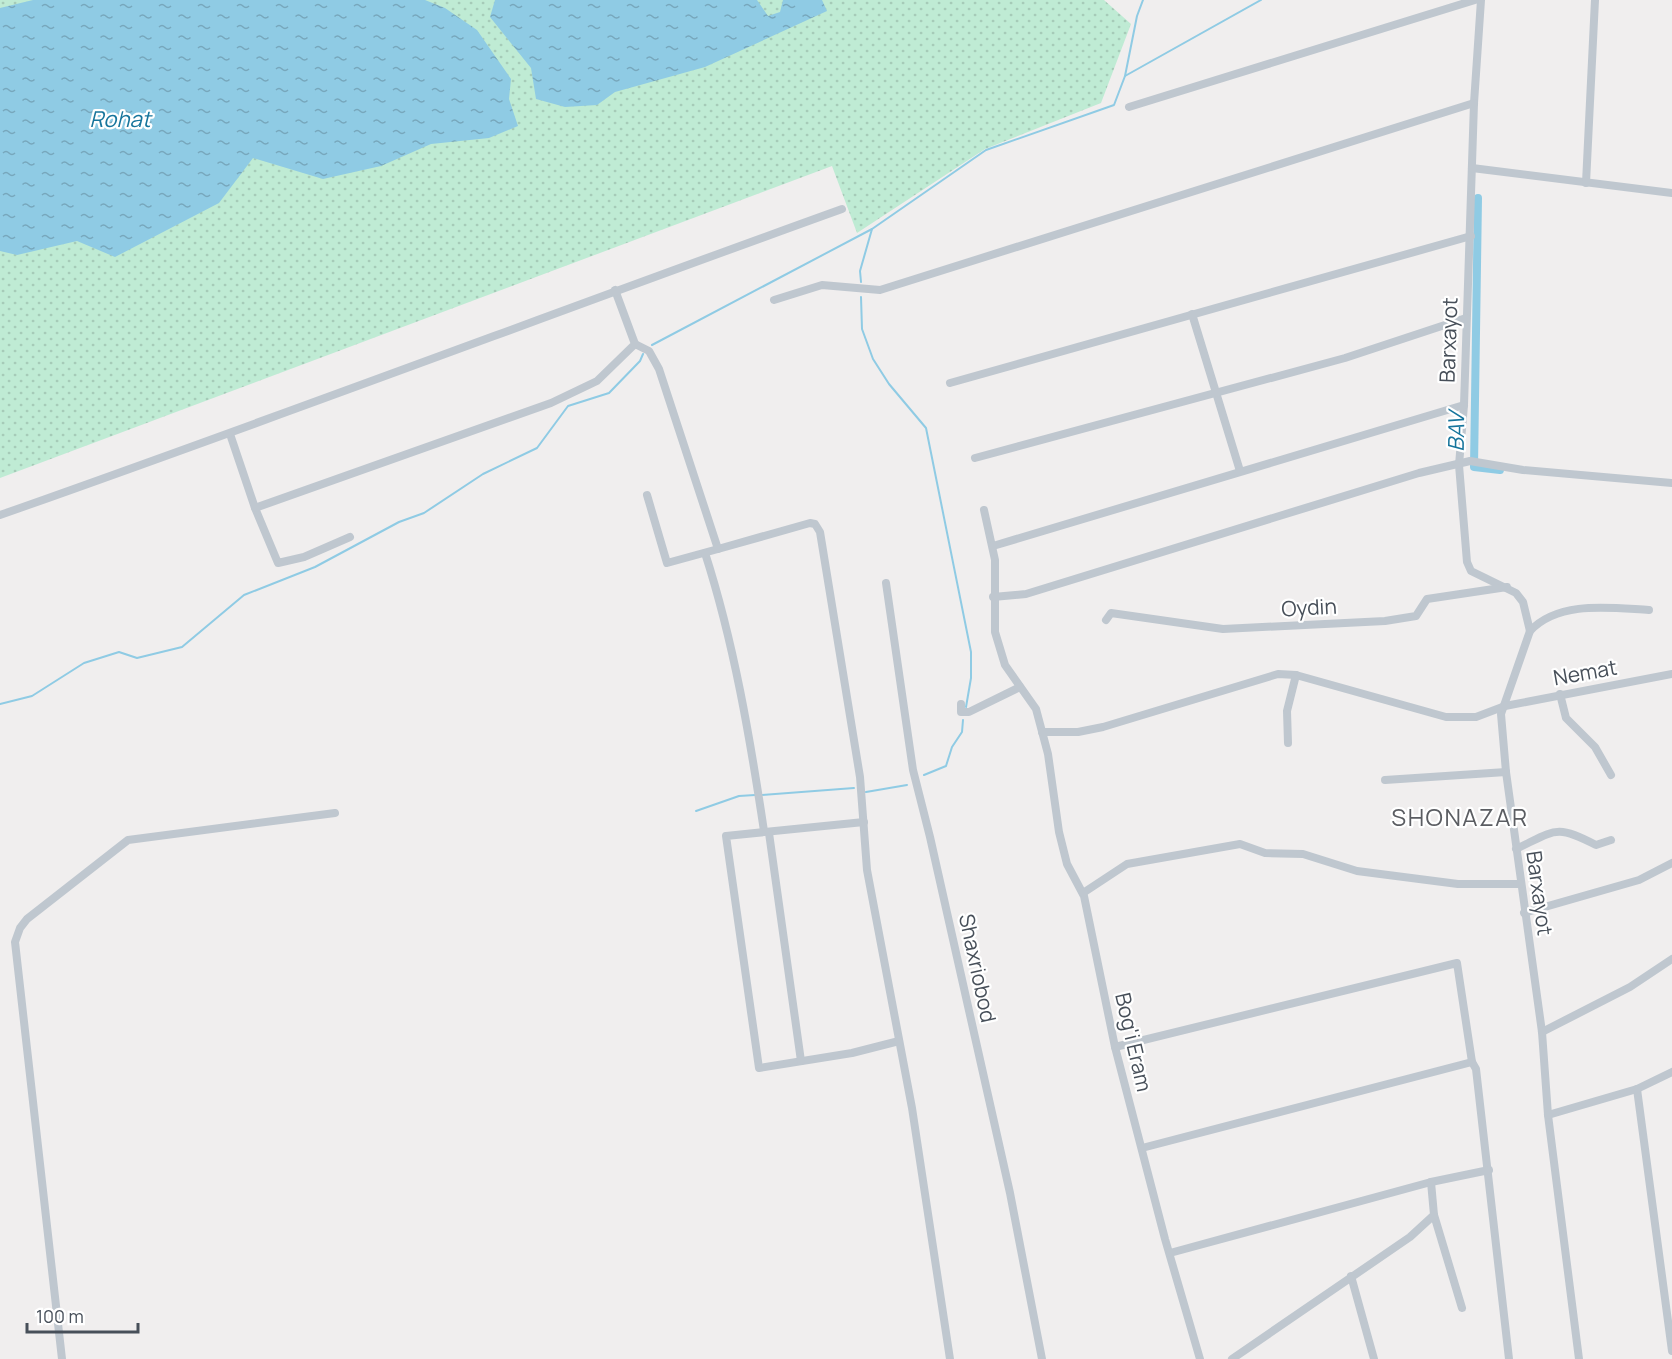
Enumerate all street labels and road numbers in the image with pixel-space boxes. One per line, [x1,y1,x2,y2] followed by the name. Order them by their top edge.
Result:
[1433,297,1463,383] street label: Barxayot
[1280,592,1338,622] street label: Oydin
[1551,653,1619,691] street label: Nemat
[1520,849,1560,937] street label: Barxayot
[953,911,1003,1025] street label: Shaxriobod
[1109,990,1159,1094] street label: Bog'i Eram

